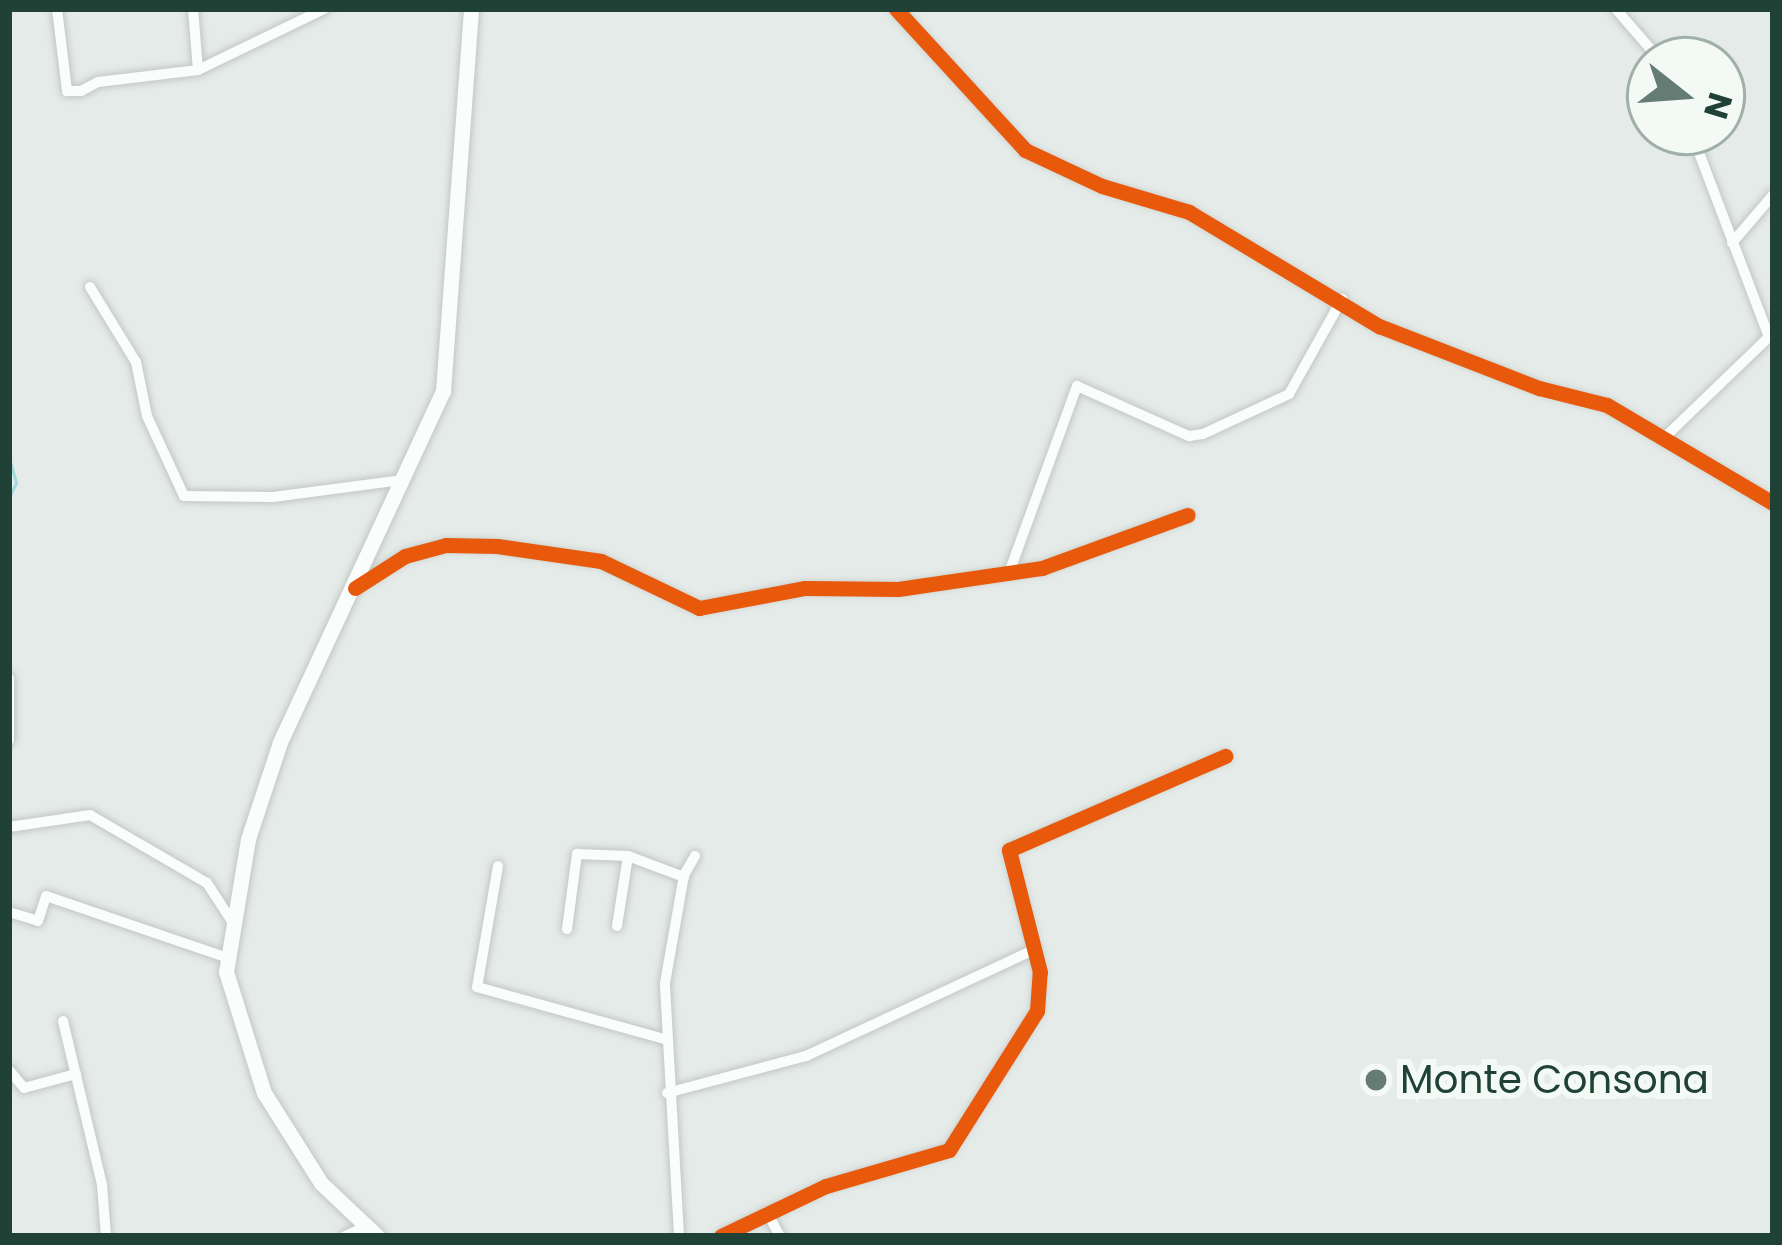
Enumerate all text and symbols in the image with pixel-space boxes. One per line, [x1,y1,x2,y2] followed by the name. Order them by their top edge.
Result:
[1626,36,1746,156] north arrow
[1692,87,1744,125] text: N
[1400,1057,1709,1103] place label: Monte Consona
[1363,1067,1389,1093] marker: Monte Consona

